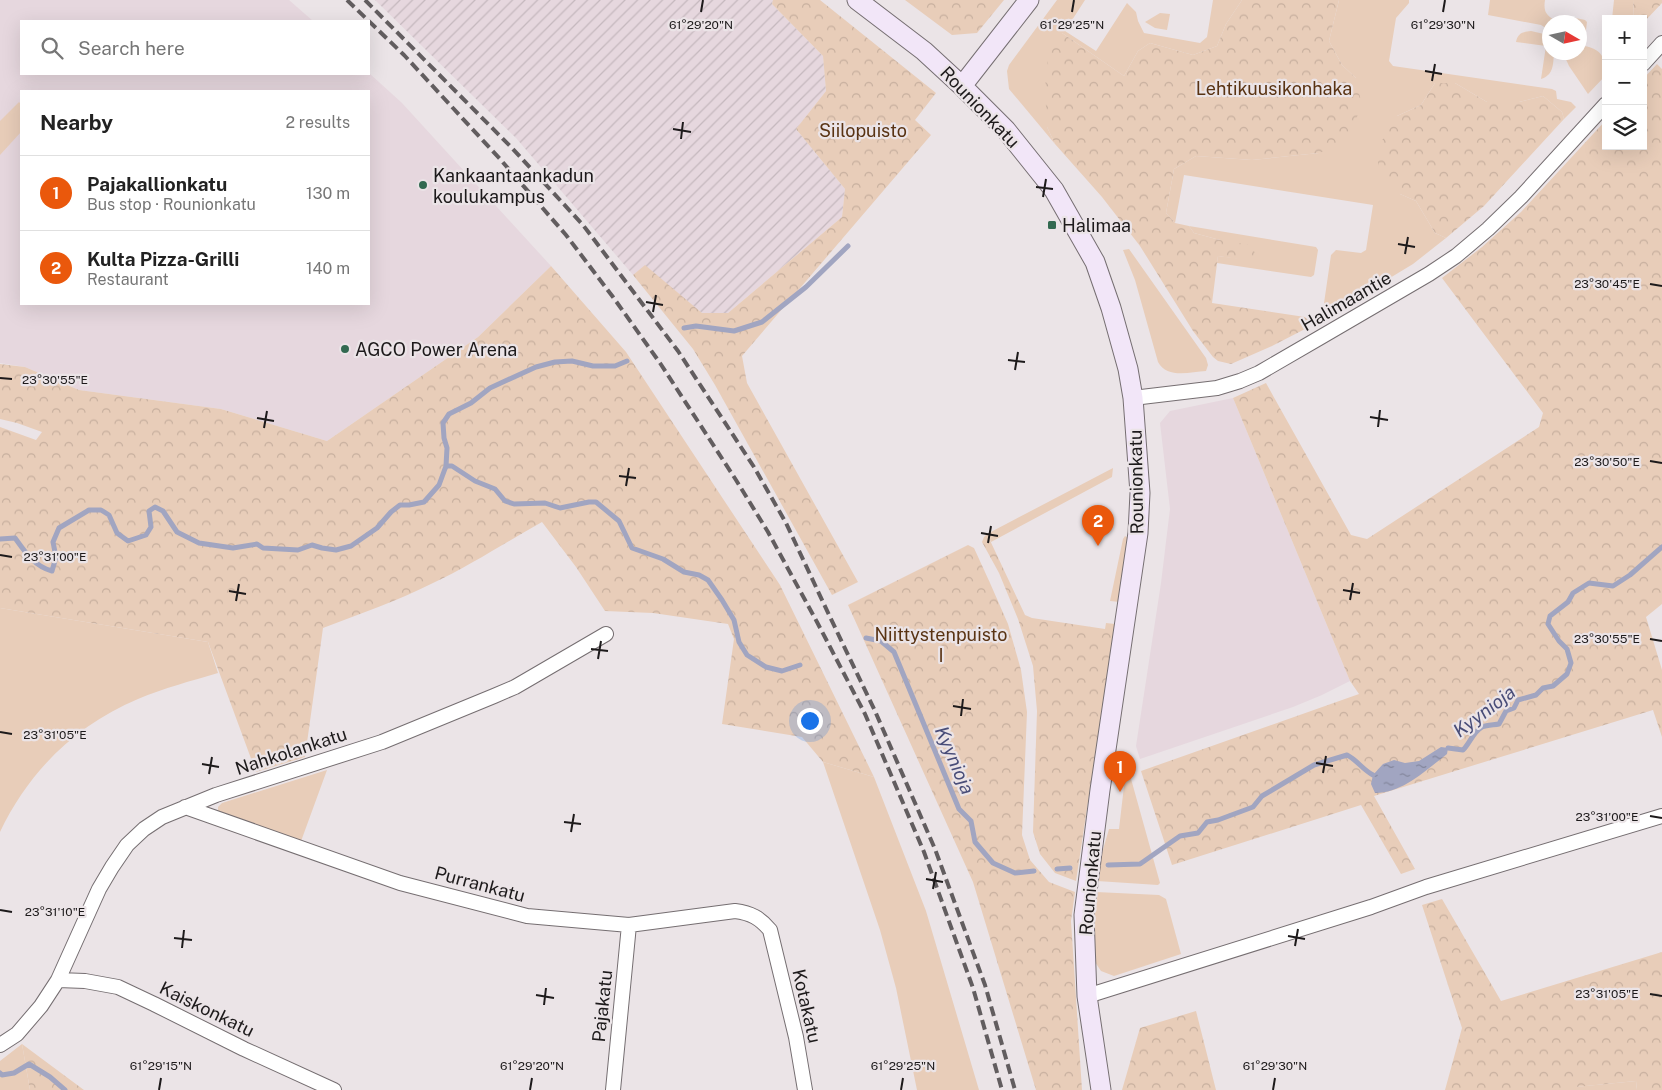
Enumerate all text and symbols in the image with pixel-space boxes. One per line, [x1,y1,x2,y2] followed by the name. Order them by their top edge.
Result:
[1542,15,1587,60] north arrow
[1602,15,1647,150] map controls
[1602,15,1647,60] button: +
[669,18,733,32] text: 61°29'20"N
[1040,18,1104,32] text: 61°29'25"N
[1411,18,1475,32] text: 61°29'30"N
[20,20,370,75] search box
[38,34,66,62] icon: search
[78,37,185,59] text: Search here
[1602,60,1647,105] button: −
[936,62,1024,152] street label: Rounionkatu
[1196,78,1352,99] park label: Lehtikuusikonhaka
[1602,105,1647,150] button: layers
[40,110,113,135] text: Nearby
[285,113,350,132] text: 2 results
[819,120,907,141] park label: Siilopuisto
[433,165,594,207] place label: Kankaantaankadun koulukampus
[87,173,227,195] text: Pajakallionkatu
[417,179,429,191] marker: Kankaantaankadun koulukampus
[53,184,59,203] text: 1
[306,184,350,203] text: 130 m
[87,195,256,214] text: Bus stop · Rounionkatu
[1062,215,1131,236] place label: Halimaa
[1046,219,1058,231] marker: Halimaa
[87,248,239,270] text: Kulta Pizza-Grilli
[51,259,61,278] text: 2
[306,259,350,278] text: 140 m
[1297,267,1395,335] street label: Halimaantie
[87,270,169,289] text: Restaurant
[1574,277,1640,291] text: 23°30'45"E
[355,339,517,360] place label: AGCO Power Arena
[339,343,351,355] marker: AGCO Power Arena
[22,373,88,387] text: 23°30'55"E
[1125,429,1147,535] street label: Rounionkatu
[1574,455,1640,469] text: 23°30'50"E
[1082,505,1114,546] pin: 2
[24,550,86,564] text: 23°31'00"E
[875,624,1007,666] park label: Niittystenpuisto I
[1574,632,1640,646] text: 23°30'55"E
[1449,681,1519,741] water label: Kyynioja
[797,708,823,734] your location
[232,723,350,779] street label: Nahkolankatu
[931,723,979,797] water label: Kyynioja
[23,728,87,742] text: 23°31'05"E
[1104,751,1136,792] pin: 1
[1576,810,1638,824] text: 23°31'00"E
[1075,830,1105,936] street label: Rounionkatu
[432,862,528,906] street label: Purrankatu
[25,905,85,919] text: 23°31'10"E
[788,967,826,1045] street label: Kotakatu
[588,969,616,1043] street label: Pajakatu
[156,977,258,1041] street label: Kaiskonkatu
[1575,987,1639,1001] text: 23°31'05"E
[130,1059,192,1073] text: 61°29'15"N
[500,1059,564,1073] text: 61°29'20"N
[871,1059,935,1073] text: 61°29'25"N
[1243,1059,1307,1073] text: 61°29'30"N

